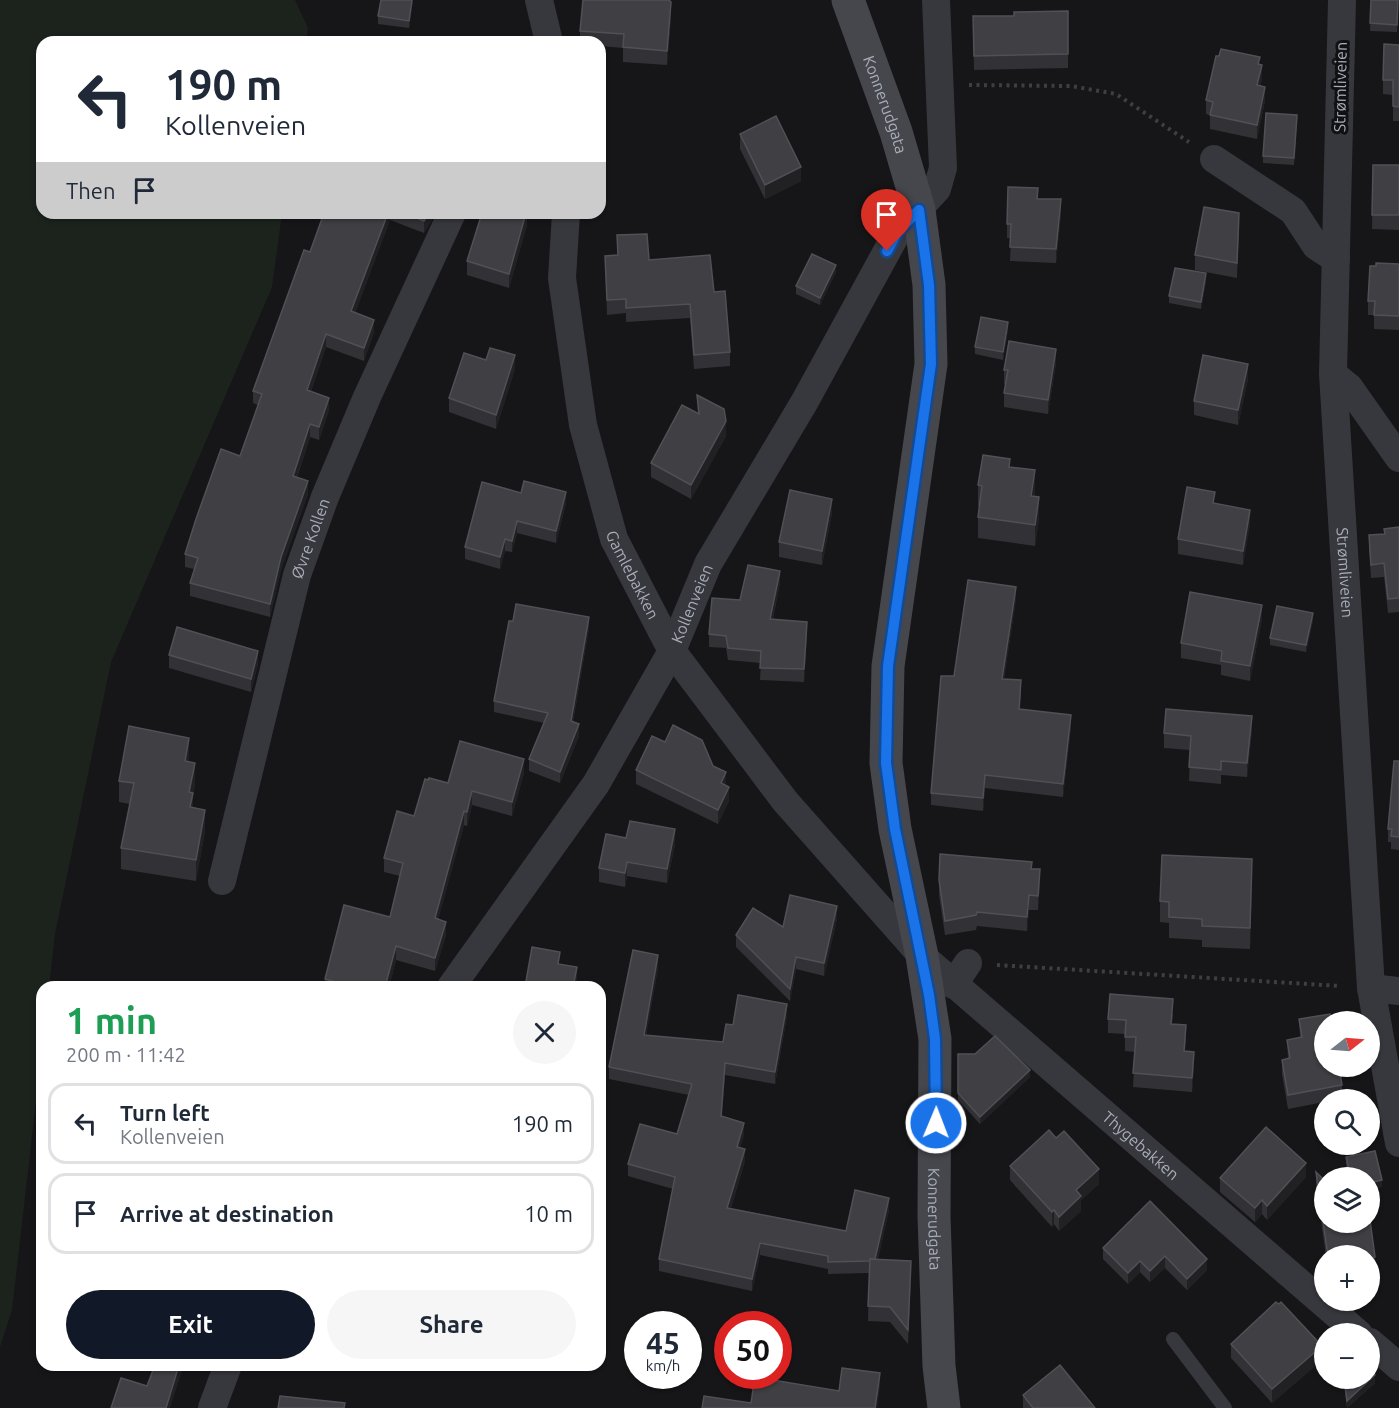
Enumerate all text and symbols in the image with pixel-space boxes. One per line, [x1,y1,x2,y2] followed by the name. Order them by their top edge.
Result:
[1330,42,1350,132] street label: Strømliveien
[860,53,911,155] street label: Konnerudgata
[66,60,144,138] icon: left
[165,61,282,108] text: 190 m
[165,110,306,140] text: Kollenveien
[128,174,161,207] icon: arrive
[66,178,116,203] text: Then
[861,189,912,251] pin
[870,198,903,231] icon: arrive
[287,496,333,581] street label: Øvre Kollen
[1334,527,1357,618] street label: Strømliveien
[603,529,663,622] street label: Gamlebakken
[667,561,716,646] street label: Kollenveien
[66,1000,157,1041] text: 1 min
[513,1001,576,1064] button: close
[1314,1011,1380,1077] north arrow
[1314,1011,1380,1389] map controls
[66,1043,186,1066] text: 200 m · 11:42
[1314,1089,1380,1155] button: search
[904,1091,968,1155] position arrow
[120,1100,210,1125] text: Turn left
[69,1107,102,1140] icon: left
[1099,1107,1183,1183] street label: Thygebakken
[512,1111,573,1136] text: 190 m
[120,1125,225,1148] text: Kollenveien
[1314,1167,1380,1233] button: layers
[925,1168,945,1271] street label: Konnerudgata
[69,1197,102,1230] icon: arrive
[120,1201,334,1226] text: Arrive at destination
[524,1201,573,1226] text: 10 m
[1314,1245,1380,1311] button: +
[66,1290,315,1359] button: Exit
[327,1290,576,1359] button: Share
[714,1311,792,1389] speed limit sign: 50
[1314,1323,1380,1389] button: −
[646,1326,680,1360] text: 45
[646,1357,680,1374] text: km/h

